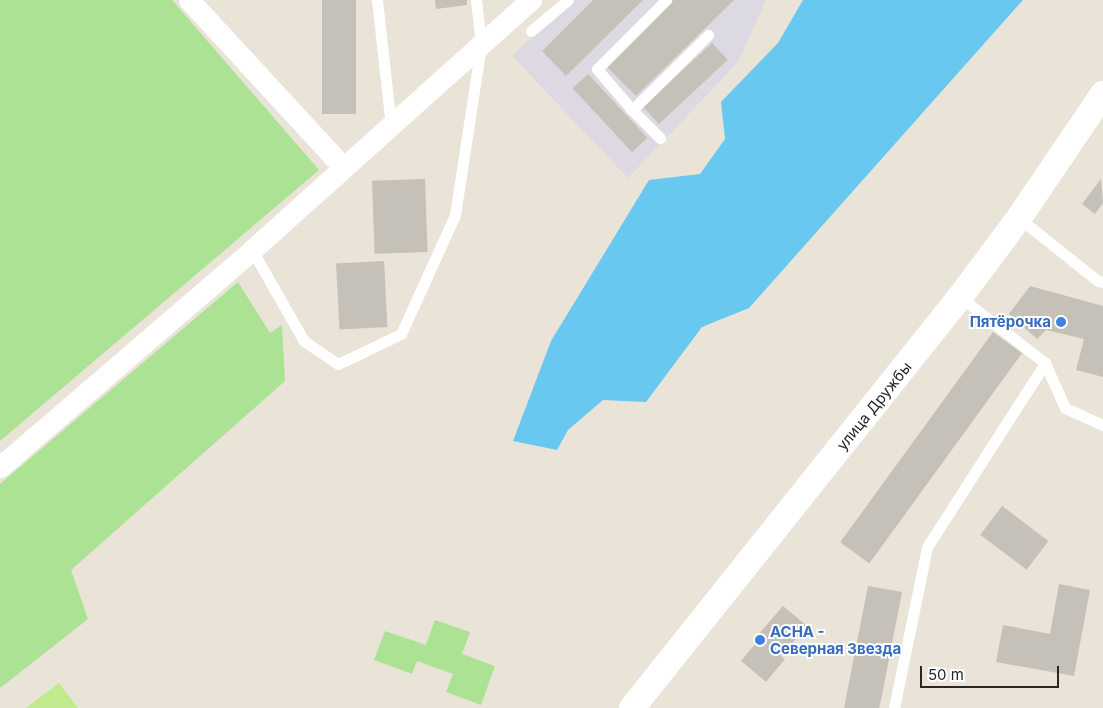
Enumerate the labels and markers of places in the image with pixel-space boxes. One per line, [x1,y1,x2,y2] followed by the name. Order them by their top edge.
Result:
[970,313,1051,331] place label: Пятёрочка
[1055,316,1067,328] marker: Пятёрочка
[770,622,901,657] place label: АСНА - Северная Звезда
[754,634,766,646] marker: АСНА - Северная Звезда

